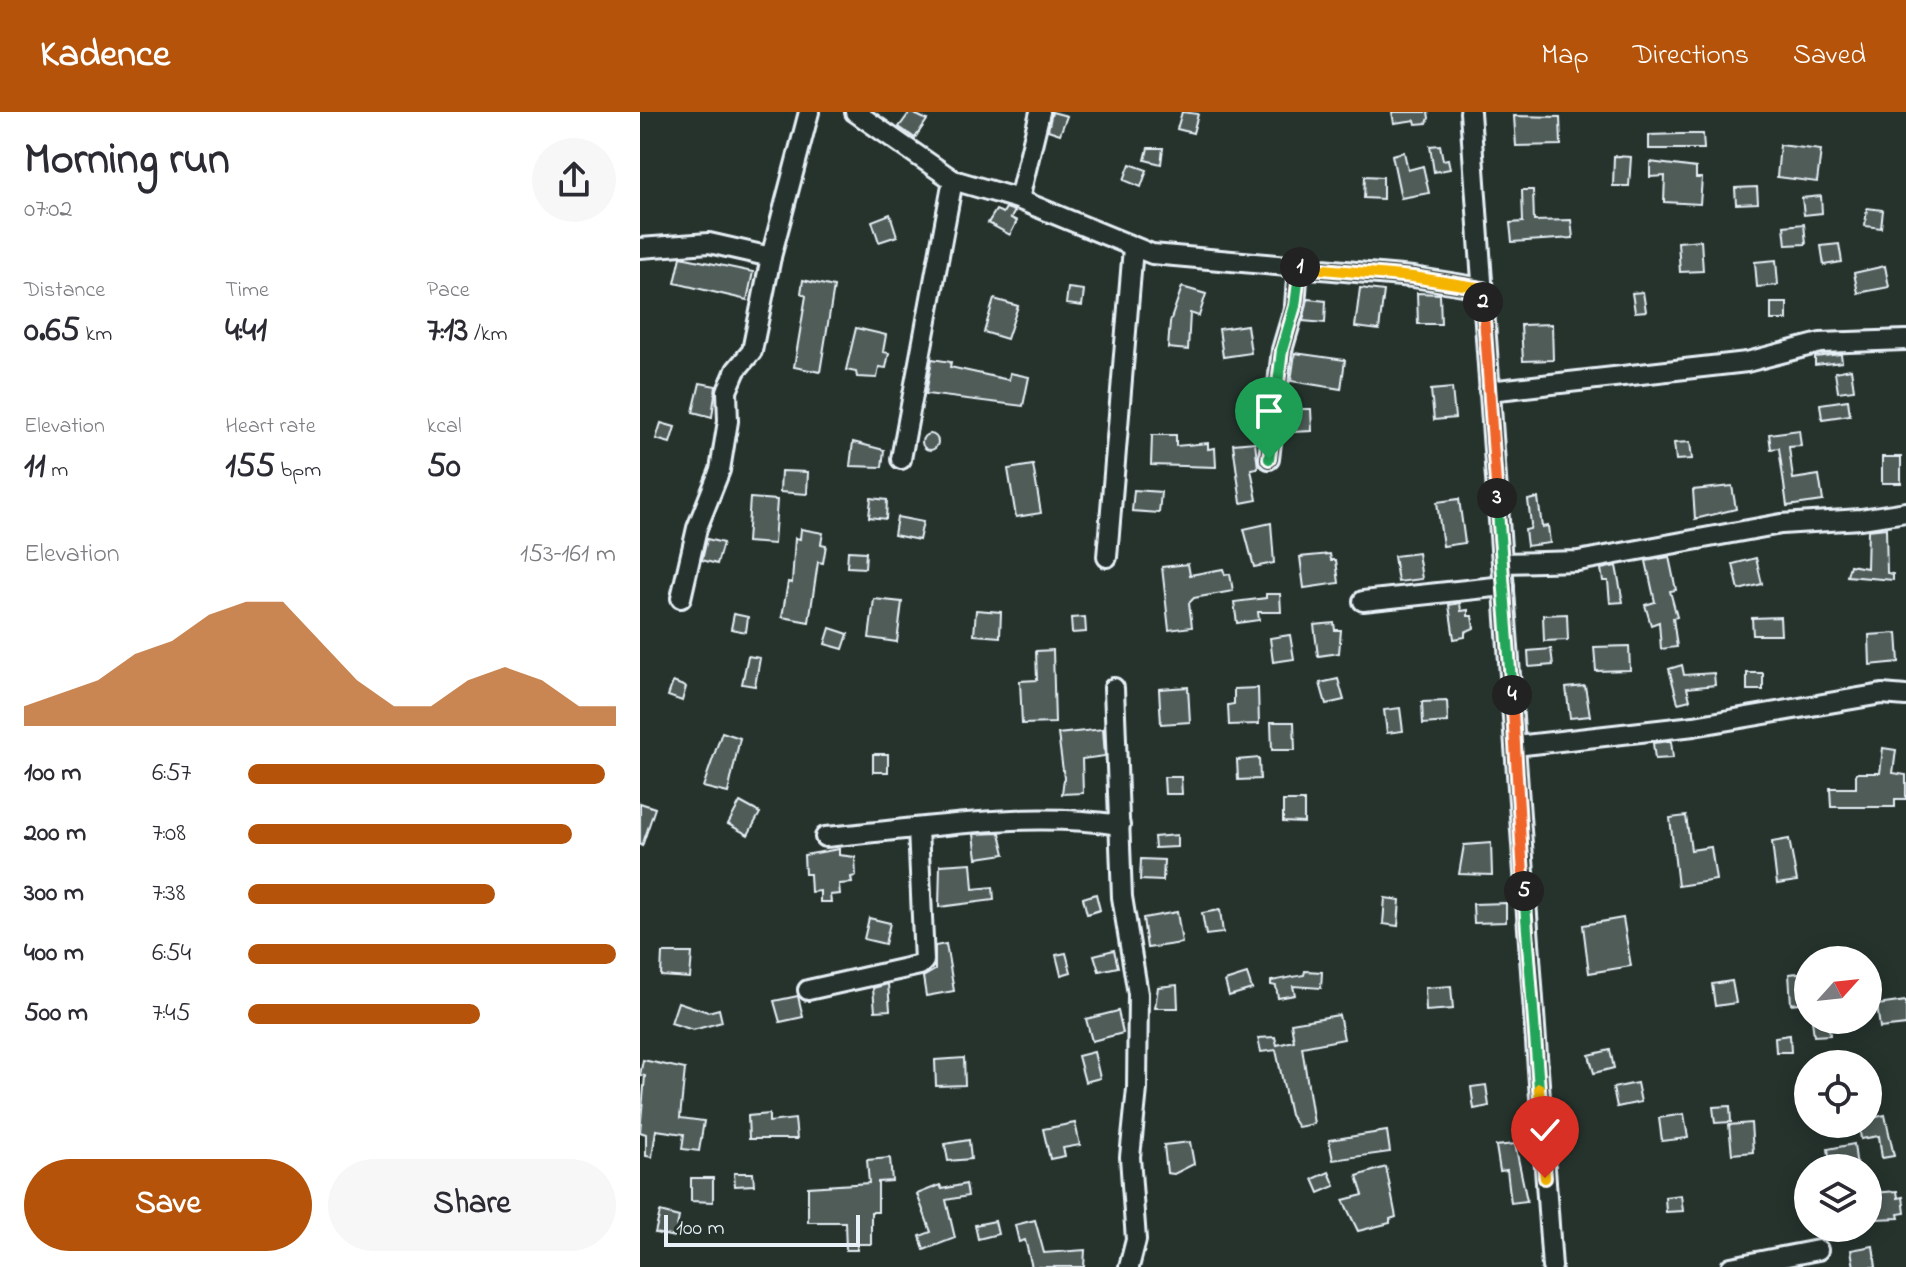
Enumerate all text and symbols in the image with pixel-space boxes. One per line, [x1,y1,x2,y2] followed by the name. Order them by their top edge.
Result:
[40,28,170,84] text: Kadence
[1541,36,1589,77] text: Map
[1633,36,1749,77] text: Directions
[1793,36,1866,77] text: Saved
[24,129,230,193] text: Morning run
[532,138,616,222] button: share
[24,191,72,229] text: 07:02
[1280,247,1320,287] pin: 1
[1297,251,1304,283] text: 1
[24,275,105,307] text: Distance
[225,275,269,307] text: Time
[427,275,470,307] text: Pace
[1463,282,1503,322] pin: 2
[1478,286,1488,318] text: 2
[24,307,80,357] text: 0.65
[225,307,267,357] text: 4:41
[427,307,468,357] text: 7:13
[80,319,112,351] text: km
[468,319,507,351] text: /km
[1235,377,1303,459] pin
[1247,389,1291,433] icon: arrive
[24,411,105,443] text: Elevation
[225,411,316,443] text: Heart rate
[427,411,462,443] text: kcal
[24,443,46,493] text: 11
[225,443,275,493] text: 155
[427,443,461,493] text: 50
[46,455,68,487] text: m
[275,455,321,487] text: bpm
[1477,478,1517,518] pin: 3
[1492,482,1502,514] text: 3
[24,536,120,574] text: Elevation
[520,536,616,574] text: 153–161 m
[1492,675,1532,715] pin: 4
[1507,679,1517,711] text: 4
[24,755,81,793] text: 100 m
[152,755,191,793] text: 6:57
[24,815,86,853] text: 200 m
[152,815,186,853] text: 7:08
[1504,871,1544,911] pin: 5
[24,875,84,913] text: 300 m
[152,875,185,913] text: 7:38
[1518,875,1530,907] text: 5
[24,935,84,973] text: 400 m
[152,935,191,973] text: 6:54
[1794,946,1882,1034] north arrow
[1794,946,1882,1242] map controls
[24,995,88,1033] text: 500 m
[152,995,191,1033] text: 7:45
[1794,1050,1882,1138] button: locate
[1511,1096,1579,1178] pin
[1523,1108,1567,1152] icon: check
[1794,1154,1882,1242] button: layers
[24,1159,312,1251] button: Save
[328,1159,616,1251] button: Share
[664,1211,860,1247] scale bar
[676,1213,725,1245] text: 100 m

